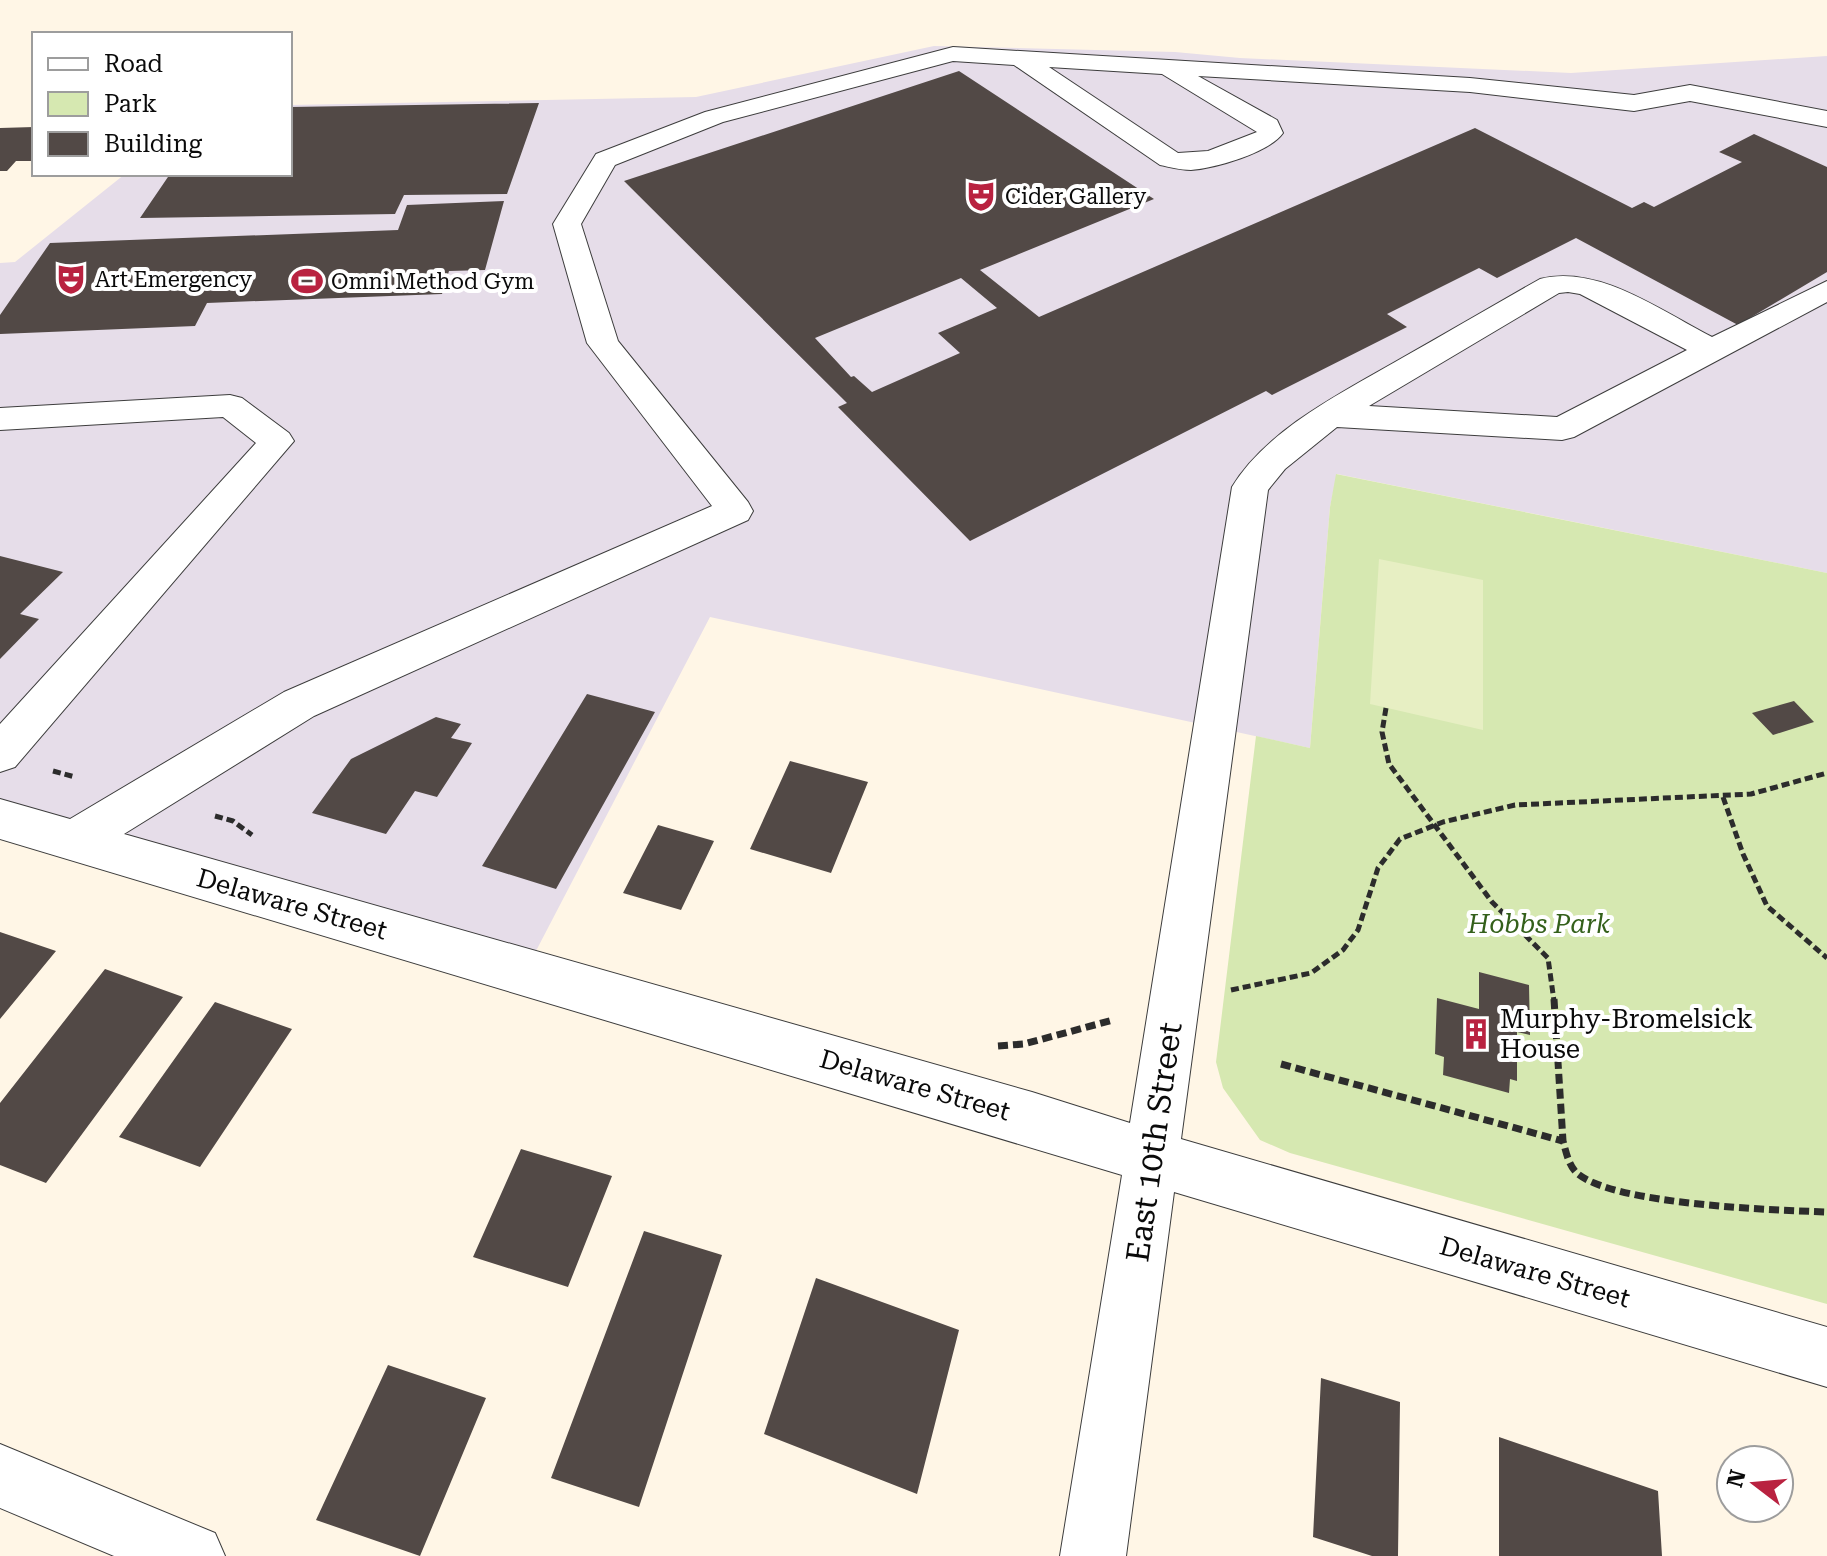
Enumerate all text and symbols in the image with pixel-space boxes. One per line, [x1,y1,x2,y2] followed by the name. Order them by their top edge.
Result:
[32,32,292,176] legend
[104,50,163,78] text: Road
[104,90,157,118] text: Park
[104,130,202,158] text: Building
[964,179,998,213] theatre icon: Cider Gallery
[1005,184,1146,209] place label: Cider Gallery
[54,262,88,296] theatre icon: Art Emergency
[290,264,324,298] sports icon: Omni Method Gym
[95,267,252,292] place label: Art Emergency
[331,269,534,294] place label: Omni Method Gym
[193,862,391,946] street label: Delaware Street
[1467,909,1611,939] park label: Hobbs Park
[1500,1004,1753,1064] place label: Murphy-Bromelsick House
[1459,1017,1493,1051] building icon: Murphy-Bromelsick House
[1118,1020,1190,1264] street label: East 10th Street
[816,1043,1014,1127] street label: Delaware Street
[1436,1230,1634,1314] street label: Delaware Street
[1715,1444,1795,1524] north arrow
[1722,1467,1751,1490] text: N

